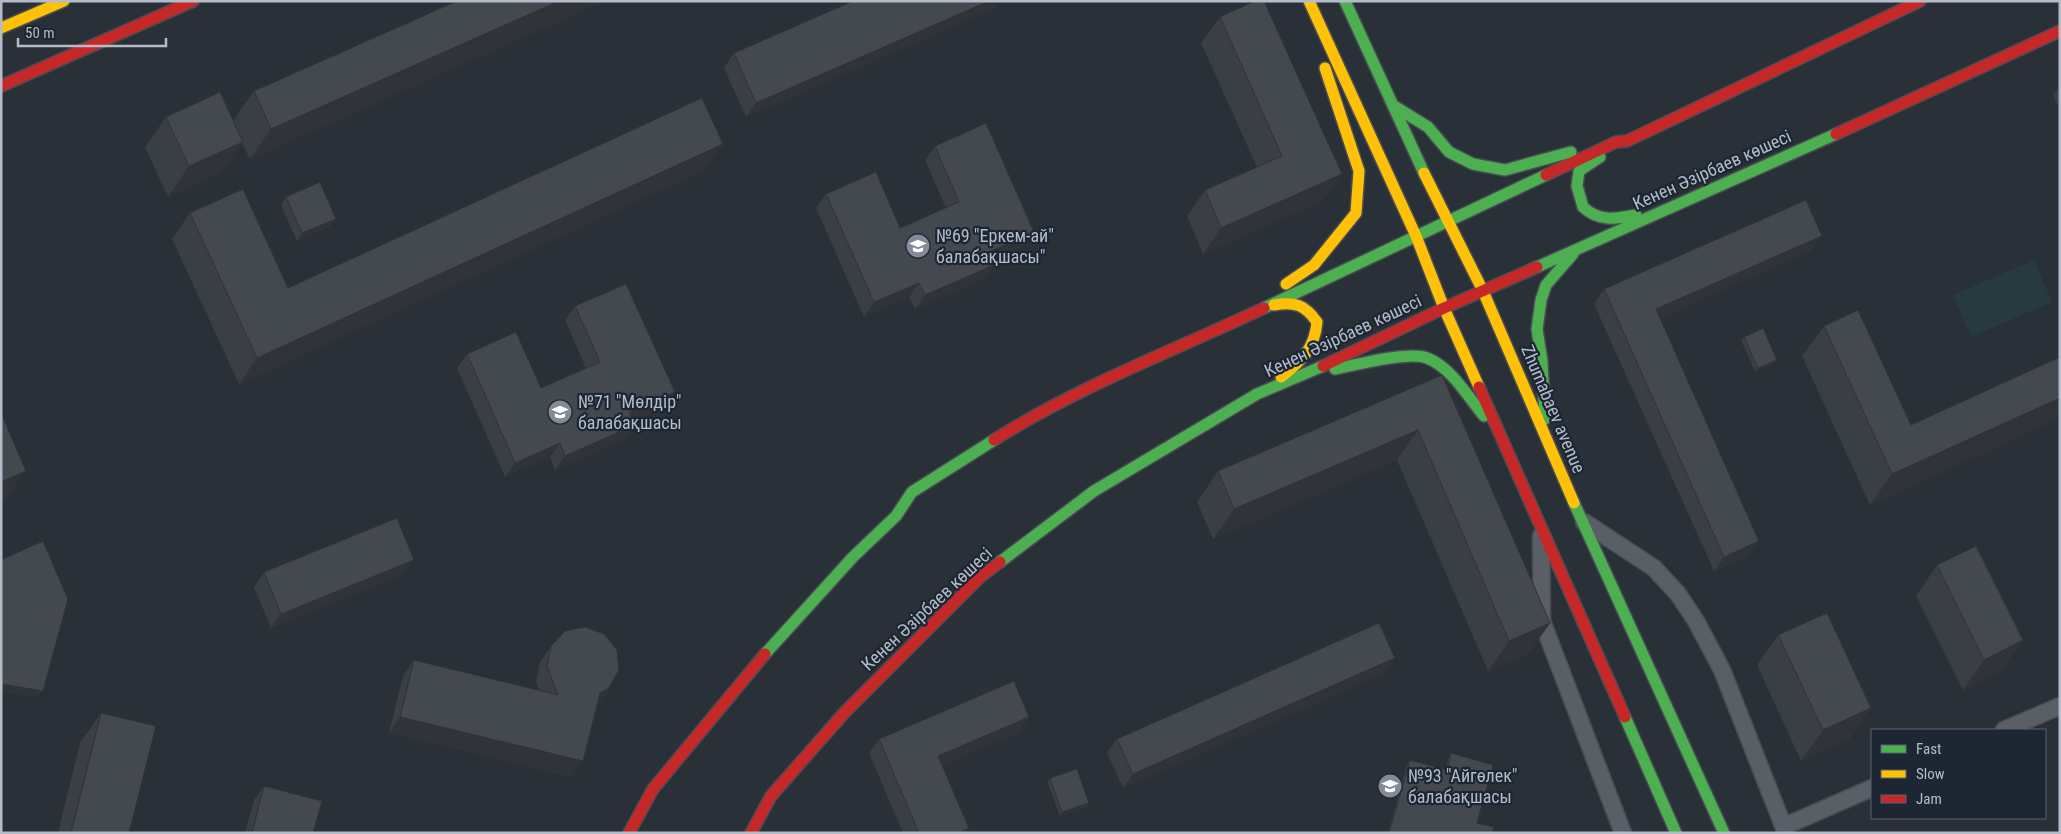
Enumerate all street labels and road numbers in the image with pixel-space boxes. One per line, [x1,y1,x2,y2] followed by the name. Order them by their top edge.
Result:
[1629,125,1794,214] street label: Кенен Әзірбаев көшесі
[1261,290,1425,381] street label: Кенен Әзірбаев көшесі
[1517,342,1590,476] street label: Zhumabaev avenue
[857,543,996,675] street label: Кенен Әзірбаев көшесі

